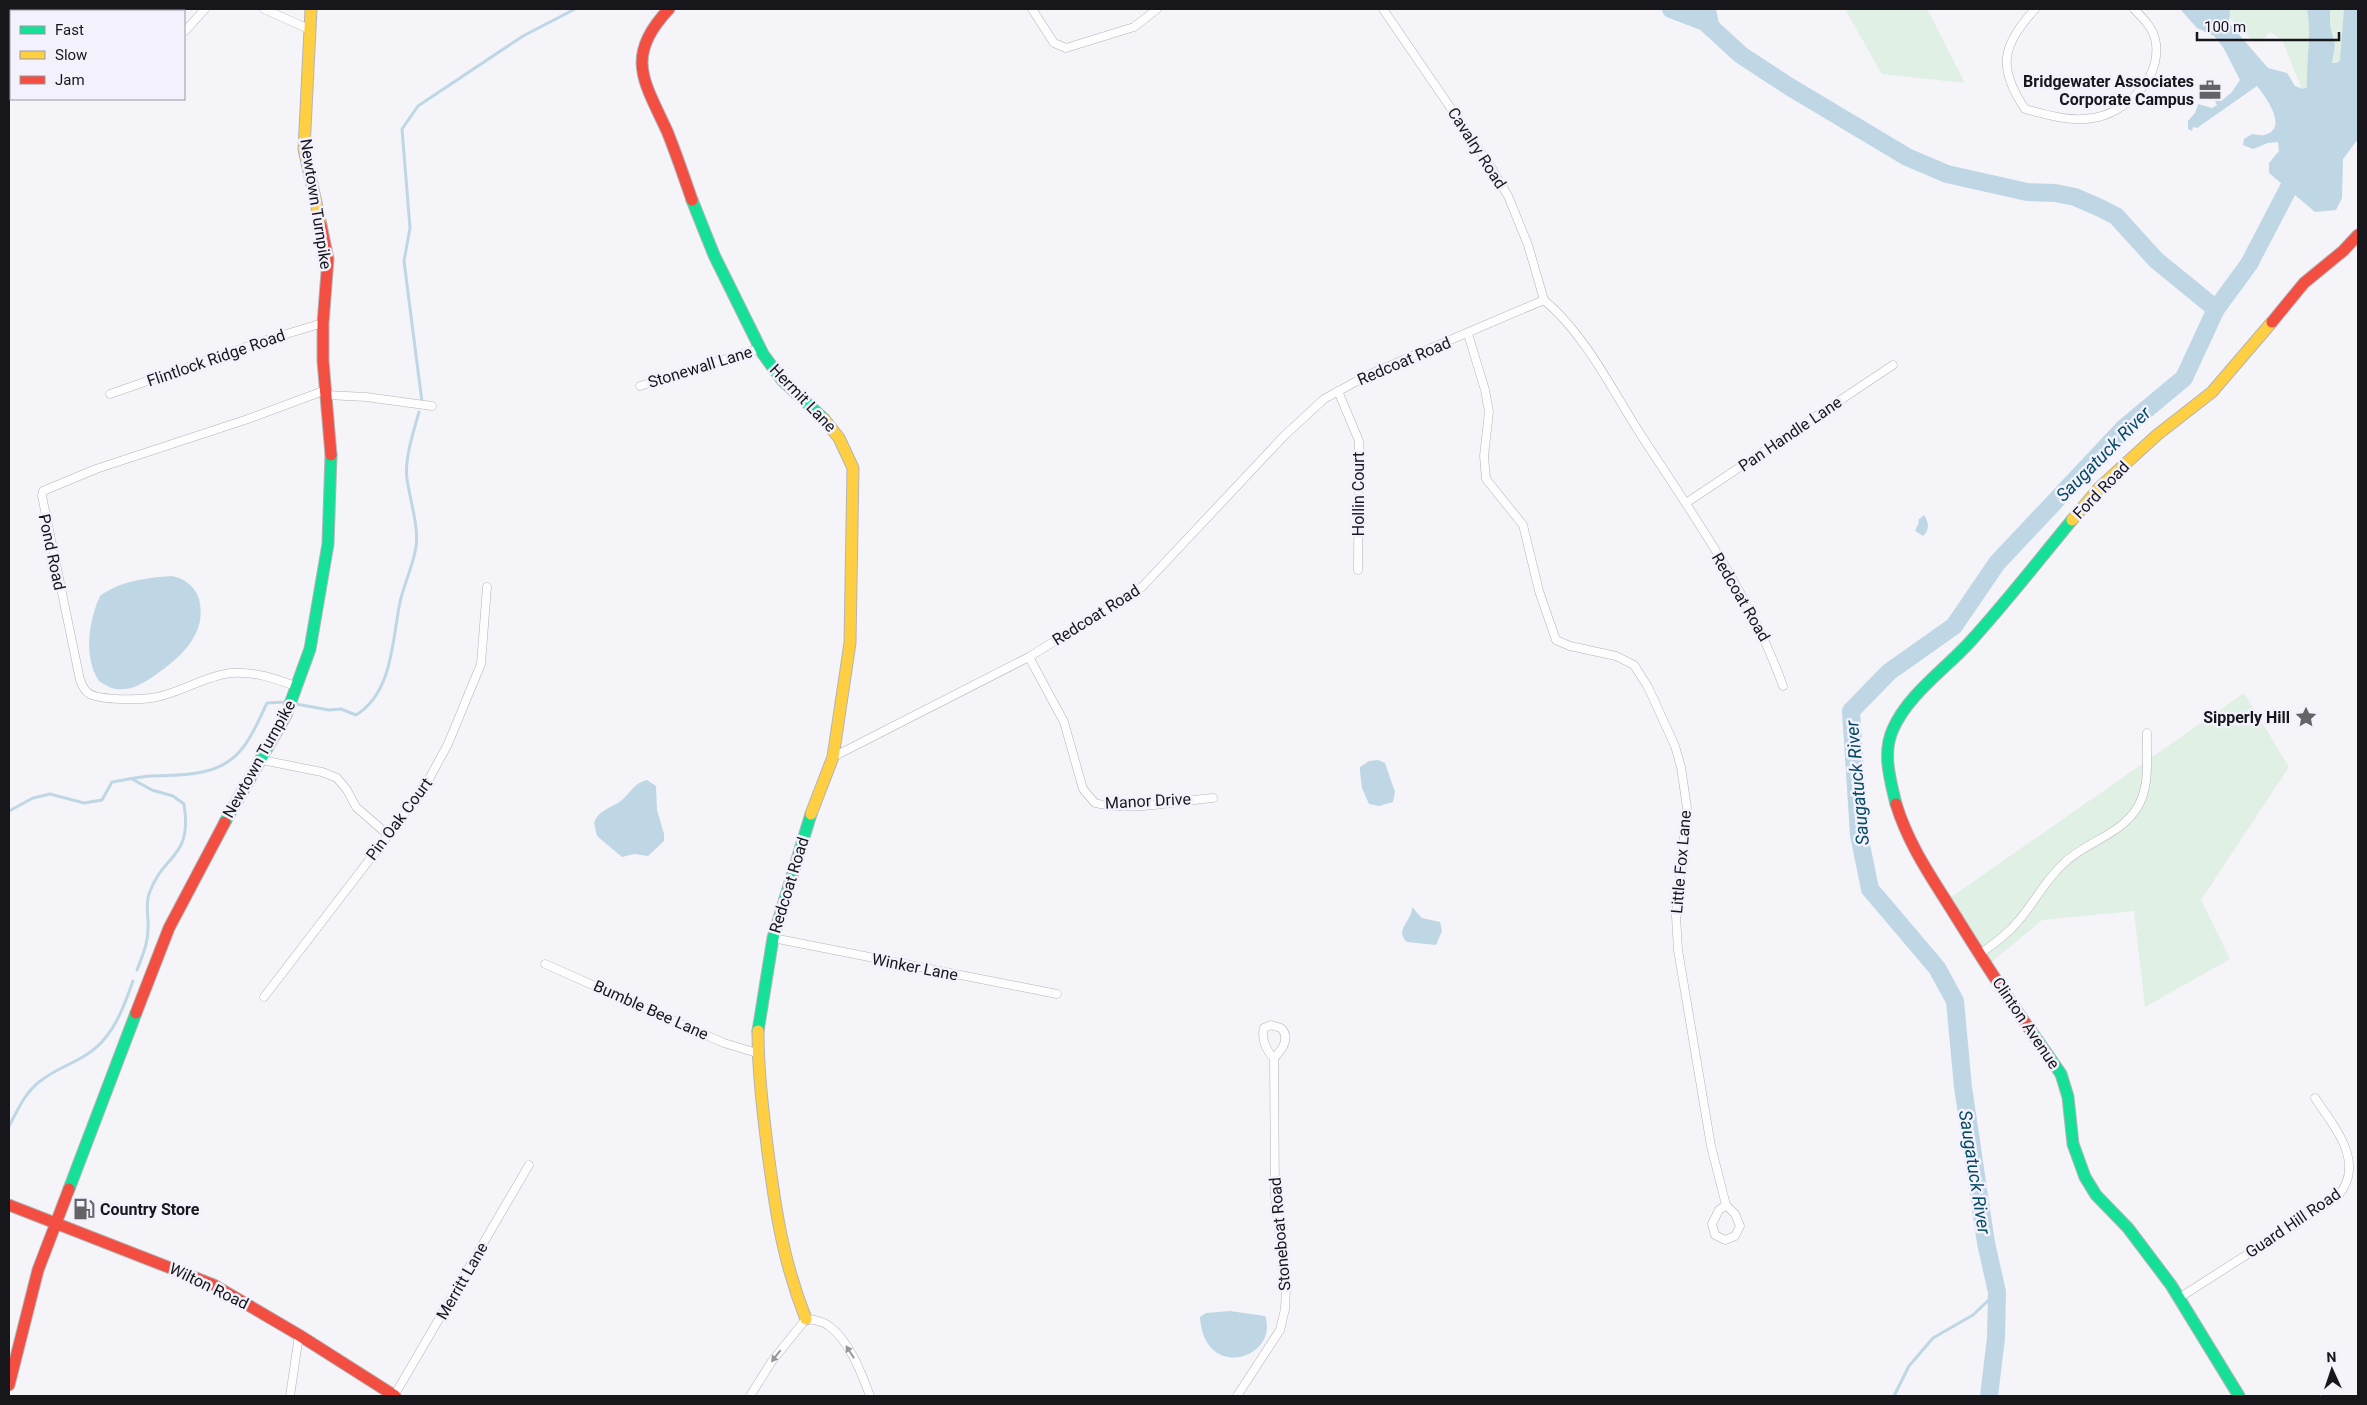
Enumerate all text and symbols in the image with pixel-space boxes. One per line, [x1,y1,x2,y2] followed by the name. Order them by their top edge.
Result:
[10,10,185,100] legend
[2197,10,2340,42] scale bar
[2204,18,2246,36] text: 100 m
[55,21,84,39] text: Fast
[55,46,87,64] text: Slow
[55,71,85,89] text: Jam
[2023,72,2194,109] place label: Bridgewater Associates Corporate Campus
[2197,77,2223,103] office icon: Bridgewater Associates Corporate Campus
[1444,104,1510,192] street label: Cavalry Road
[296,137,336,271] street label: Newtown Turnpike
[144,325,288,391] street label: Flintlock Ridge Road
[1355,333,1453,389] street label: Redcoat Road
[646,342,754,392] street label: Stonewall Lane
[766,360,840,436] street label: Hermit Lane
[1735,392,1845,476] street label: Pan Handle Lane
[2051,402,2155,506] water label: Saugatuck River
[1349,452,1368,536] street label: Hollin Court
[2069,457,2133,523] street label: Ford Road
[35,512,69,592] street label: Pond Road
[1708,549,1774,645] street label: Redcoat Road
[1049,581,1143,649] street label: Redcoat Road
[219,697,299,821] street label: Newtown Turnpike
[2293,704,2319,730] place icon: Sipperly Hill
[2203,708,2290,727] place label: Sipperly Hill
[1841,719,1873,846] water label: Saugatuck River
[362,774,436,864] street label: Pin Oak Court
[1105,789,1191,813] street label: Manor Drive
[1667,810,1695,914] street label: Little Fox Lane
[765,835,813,935] street label: Redcoat Road
[870,949,960,985] street label: Winker Lane
[1988,974,2064,1072] street label: Clinton Avenue
[591,976,711,1044] street label: Bumble Bee Lane
[1955,1109,1995,1236] water label: Saugatuck River
[1266,1177,1294,1291] street label: Stoneboat Road
[2242,1184,2344,1262] street label: Guard Hill Road
[71,1196,97,1222] fuel station icon: Country Store
[100,1200,200,1219] place label: Country Store
[432,1239,492,1323] street label: Merritt Lane
[166,1259,252,1313] street label: Wilton Road
[845,1345,854,1359] one-way arrow
[2307,1345,2357,1395] north arrow
[771,1349,782,1362] one-way arrow
[2326,1349,2337,1365] text: N

